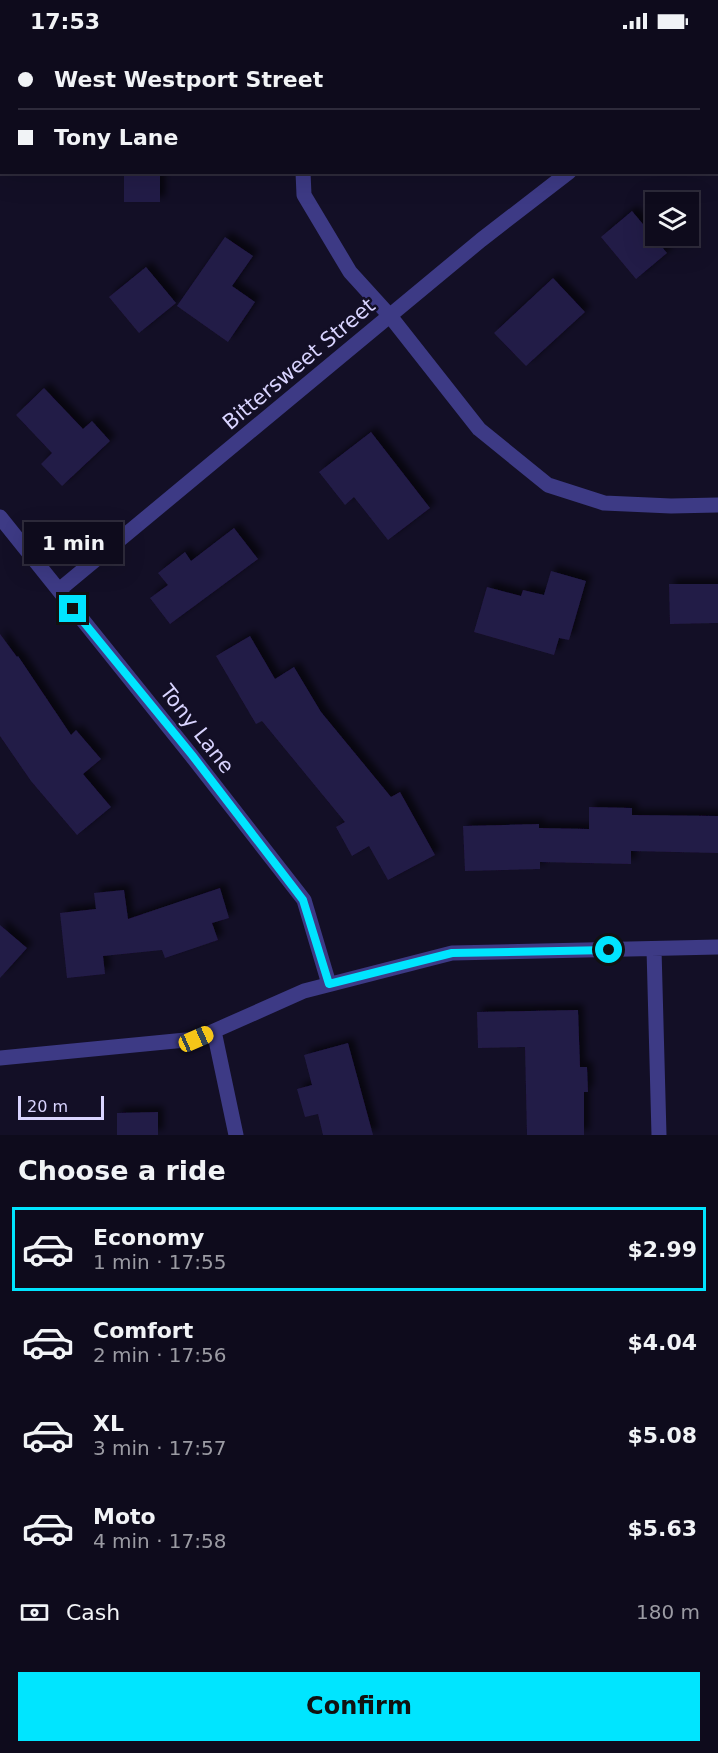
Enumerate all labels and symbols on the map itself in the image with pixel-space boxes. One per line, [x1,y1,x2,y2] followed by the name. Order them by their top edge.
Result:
[218,293,380,435] street label: Bittersweet Street
[23,522,122,564] callout: 1 min
[59,595,86,622] route end
[155,679,239,778] street label: Tony Lane
[595,936,622,963] route start
[176,1023,216,1055] car
[18,1093,104,1120] scale bar

